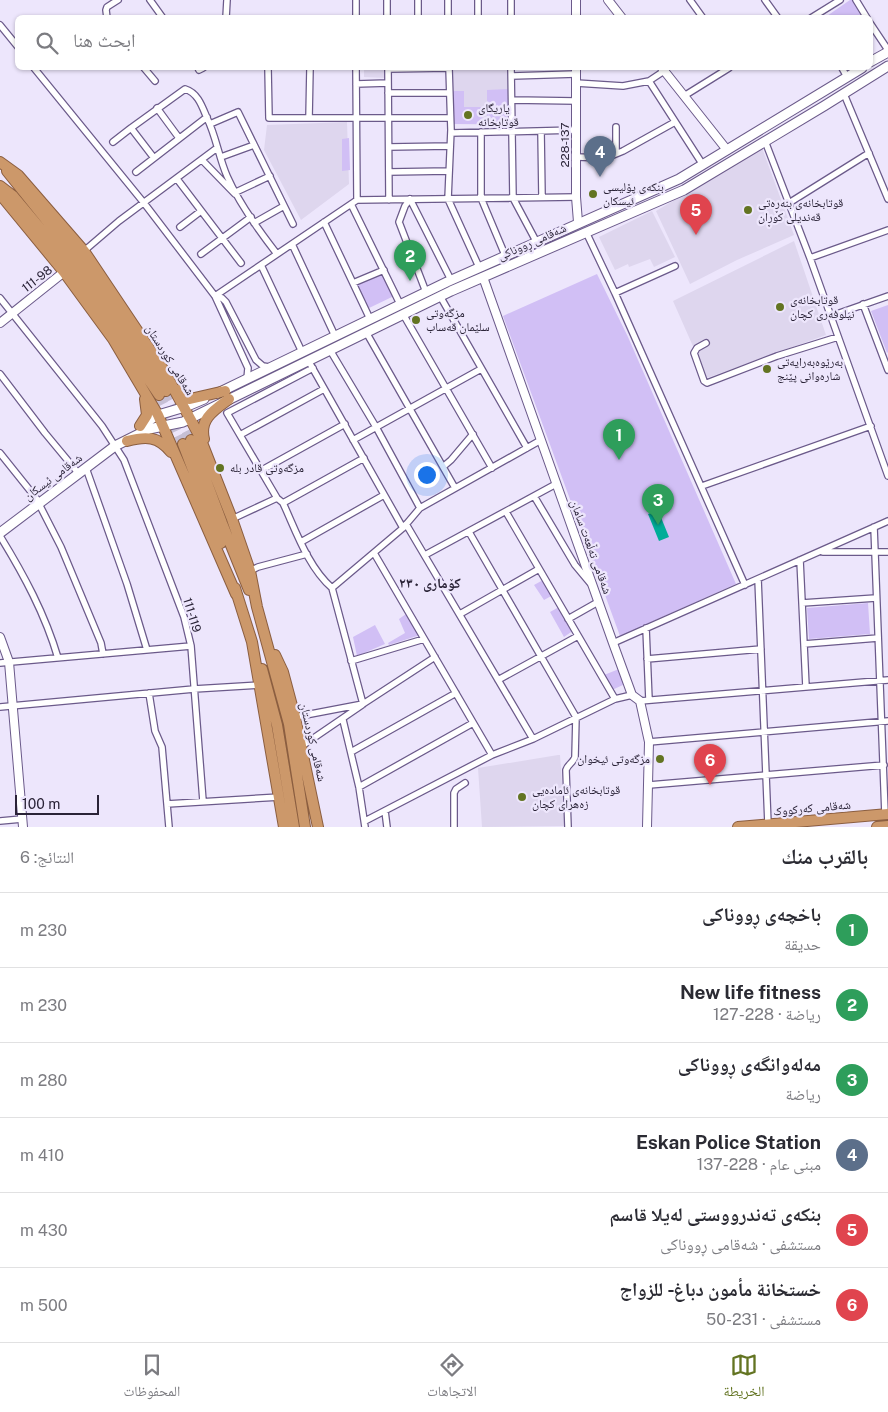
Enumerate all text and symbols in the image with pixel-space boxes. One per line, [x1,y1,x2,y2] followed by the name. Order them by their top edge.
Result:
[15,15,873,70] search box
[33,29,61,57] icon: search
[73,29,136,51] text: ابحث هنا
[478,101,519,129] place label: یاریگای قوتابخانە
[462,109,474,121] marker: یاریگای قوتابخانە
[558,122,572,168] street label: 228-137
[584,136,616,177] pin: 4
[603,180,664,208] place label: بنکەی پۆلیسی ئیسکان
[587,188,599,200] marker: بنکەی پۆلیسی ئیسکان
[680,194,712,235] pin: 5
[758,196,843,227] place label: قوتابخانەی بنەڕەتی قەندیلی کوڕان
[742,204,754,216] marker: قوتابخانەی بنەڕەتی قەندیلی کوڕان
[496,221,570,266] street label: شەقامی ڕووناکی
[394,240,426,281] pin: 2
[19,263,55,295] street label: 111-98
[790,293,855,321] place label: قوتابخانەی نیلوفەری کچان
[774,301,786,313] marker: قوتابخانەی نیلوفەری کچان
[426,306,490,334] place label: مزگەوتی سلێمان قەساب
[410,314,422,326] marker: مزگەوتی سلێمان قەساب
[143,322,197,398] street label: شەقامی کوردستان
[777,355,843,383] place label: بەڕێوەبەرایەتی شارەوانی پێنج
[761,363,773,375] marker: بەڕێوەبەرایەتی شارەوانی پێنج
[603,419,635,460] pin: 1
[21,451,85,504] street label: شەقامی ئیسکان
[230,461,304,475] place label: مزگەوتی قادر بلە
[214,462,226,474] marker: مزگەوتی قادر بلە
[414,462,440,488] your location
[642,484,674,525] pin: 3
[567,498,615,596] street label: شەقامی تەڵعەت سامان
[399,575,461,592] district label: کۆماری ٢٣٠
[180,596,204,634] street label: 111-119
[297,701,329,783] street label: شەقامی کوردستان
[694,744,726,785] pin: 6
[577,752,650,766] place label: مزگەوتی ئیخوان
[654,753,666,765] marker: مزگەوتی ئیخوان
[532,783,620,811] place label: قوتابخانەی ئامادەیی زەهرای کچان
[516,791,528,803] marker: قوتابخانەی ئامادەیی زەهرای کچان
[15,792,99,815] scale bar
[22,796,60,812] text: 100 m
[773,798,852,818] street label: شەقامی کەرکووک
[781,844,868,869] text: بالقرب منك
[20,848,74,867] text: النتائج: 6
[702,903,821,925] text: باخچەی ڕووناکی
[20,921,67,940] text: 230 m
[849,921,855,940] text: 1
[784,935,821,954] text: حديقة
[680,981,821,1003] text: New life fitness
[20,996,67,1015] text: 230 m
[847,996,857,1015] text: 2
[713,1005,821,1024] text: رياضة · 228-127
[678,1053,821,1075] text: مەلەوانگەی ڕووناکی
[20,1071,67,1090] text: 280 m
[847,1071,857,1090] text: 3
[785,1085,821,1104] text: رياضة
[636,1131,821,1153] text: Eskan Police Station
[20,1146,64,1165] text: 410 m
[847,1146,857,1165] text: 4
[697,1155,821,1174] text: مبنى عام · 228-137
[610,1203,821,1225] text: بنکەی تەندرووستی لەیلا قاسم
[20,1221,68,1240] text: 430 m
[847,1221,857,1240] text: 5
[660,1235,821,1254] text: مستشفى · شەقامی ڕووناکی
[620,1278,821,1300] text: خستخانة مأمون دباغ- للزواج
[20,1296,67,1315] text: 500 m
[847,1296,857,1315] text: 6
[706,1310,821,1329] text: مستشفى · 231-50
[123,1351,180,1405] tab: المحفوظات
[427,1351,477,1405] tab: الاتجاهات
[723,1351,765,1405] tab: الخريطة

